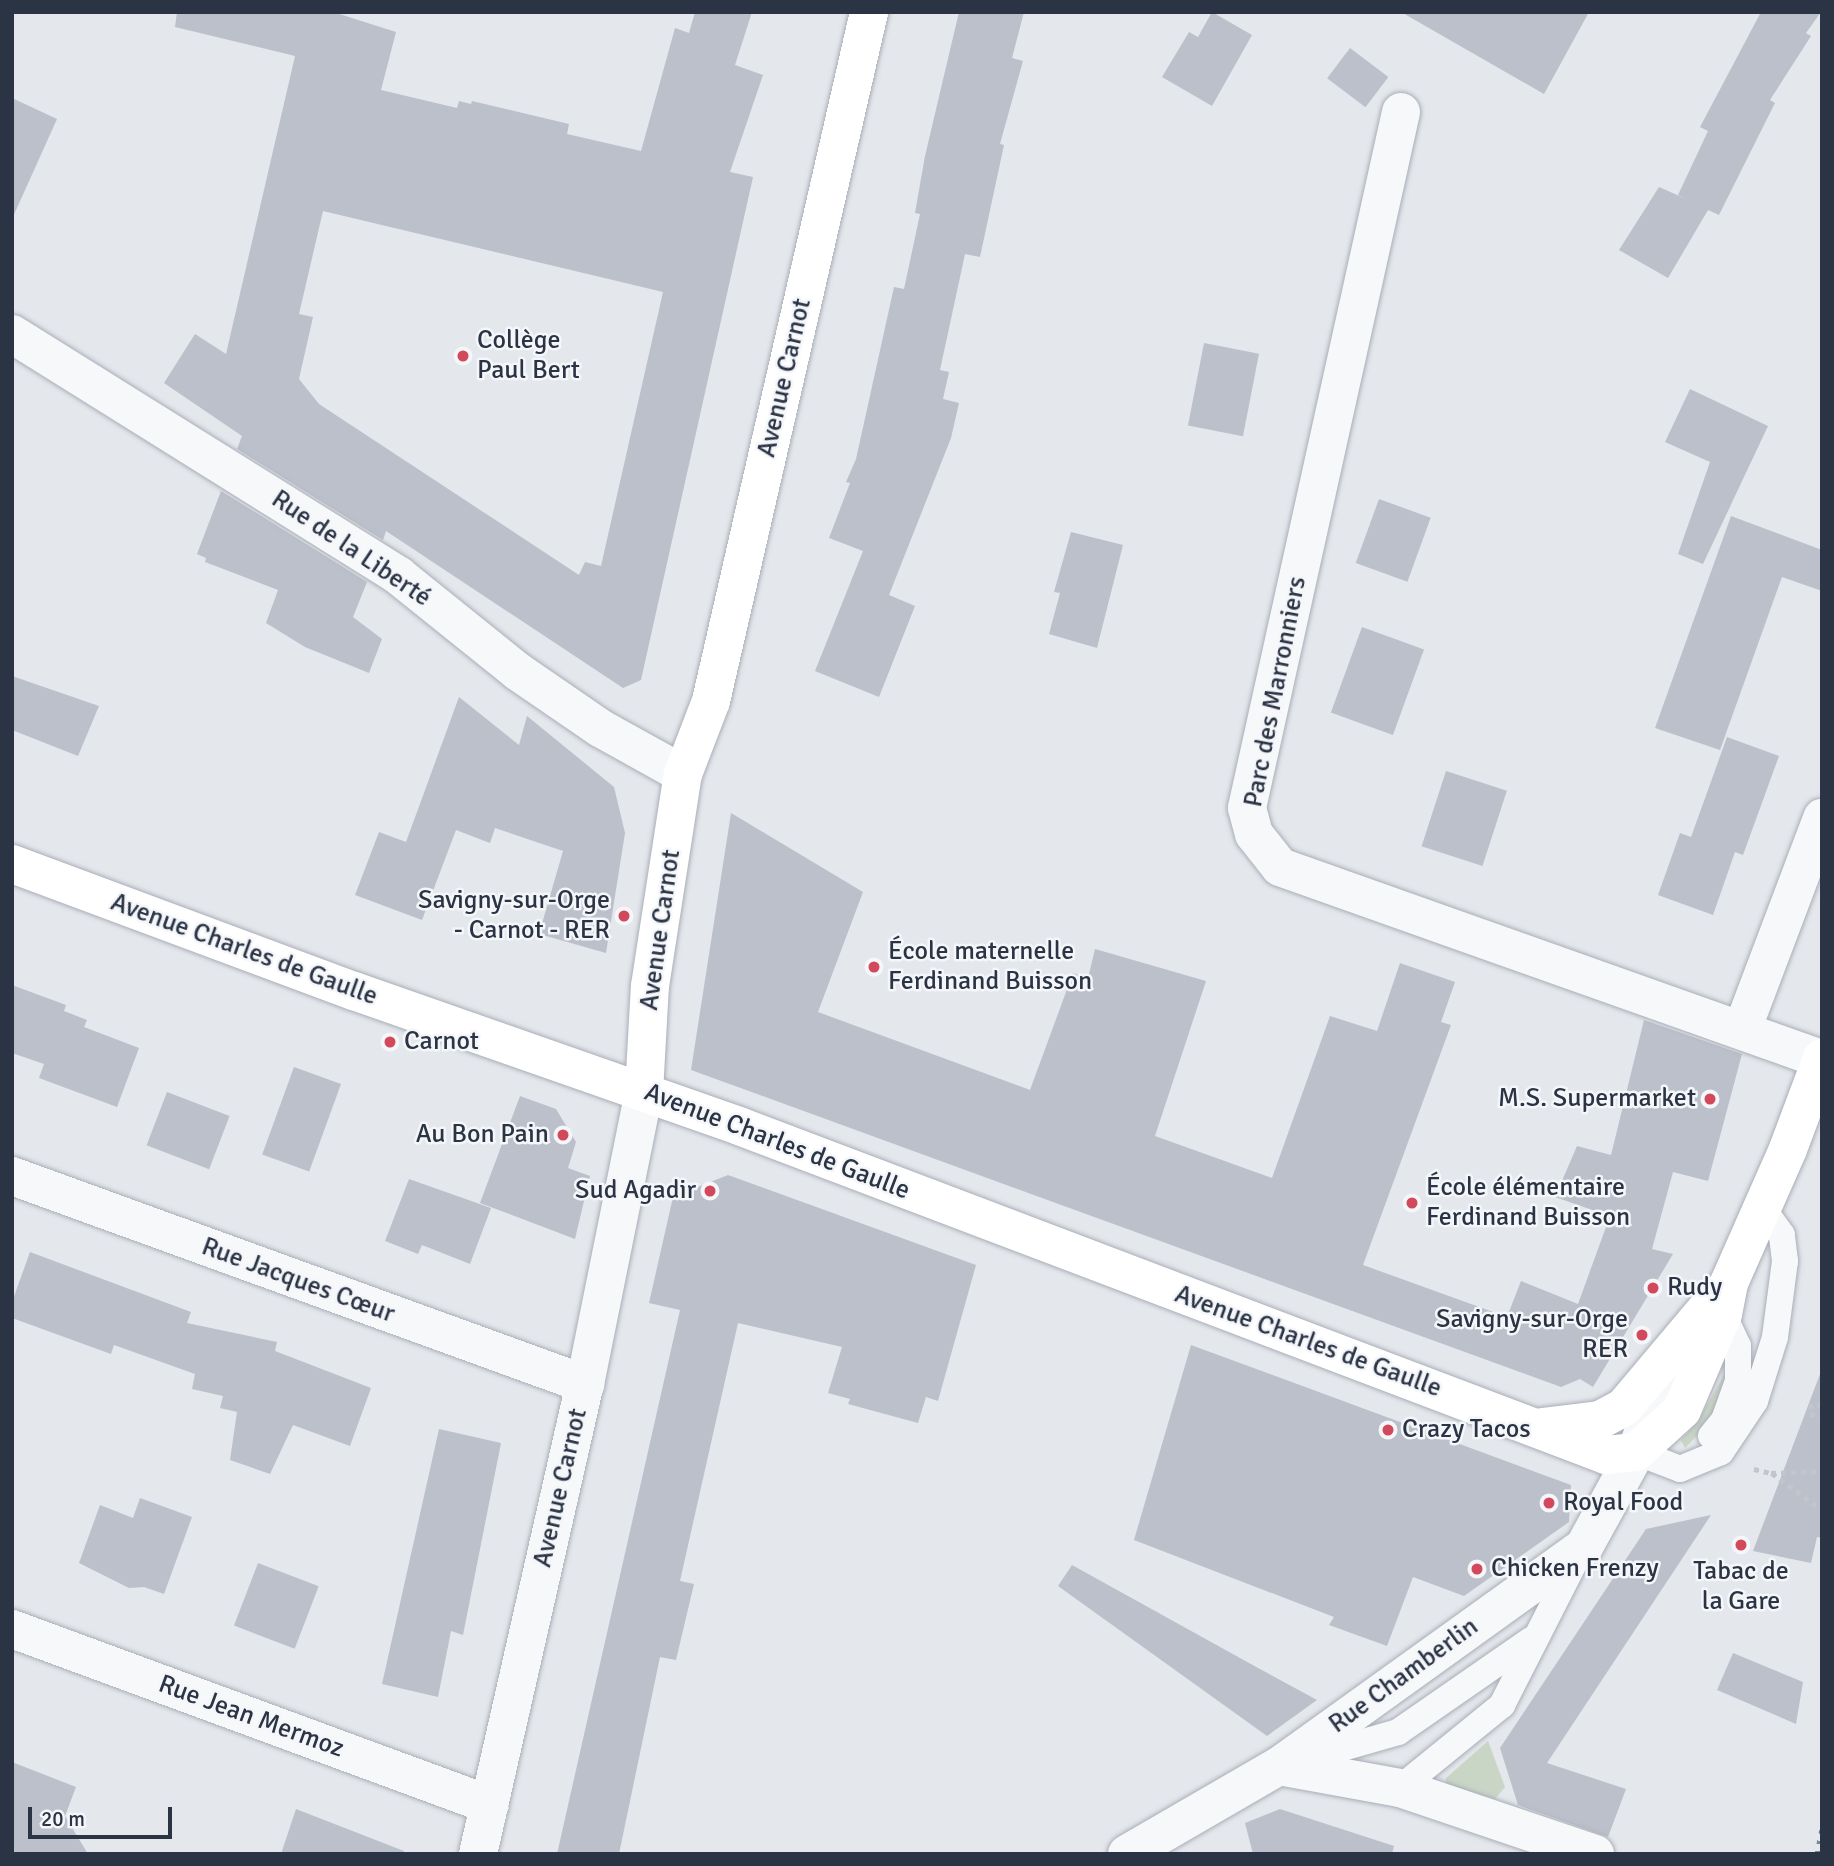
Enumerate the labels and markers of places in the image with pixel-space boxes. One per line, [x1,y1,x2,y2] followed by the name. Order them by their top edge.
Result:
[477,325,580,386] place label: Collège Paul Bert
[455,348,471,364] marker: Collège Paul Bert
[418,885,610,946] place label: Savigny-sur-Orge - Carnot - RER
[616,908,632,924] marker: Savigny-sur-Orge - Carnot - RER
[888,936,1092,998] place label: École maternelle Ferdinand Buisson
[866,959,882,975] marker: École maternelle Ferdinand Buisson
[404,1026,479,1058] place label: Carnot
[382,1034,398,1050] marker: Carnot
[1498,1083,1696,1115] place label: M.S. Supermarket
[1702,1091,1718,1107] marker: M.S. Supermarket
[416,1119,549,1151] place label: Au Bon Pain
[555,1127,571,1143] marker: Au Bon Pain
[1426,1172,1630,1234] place label: École élémentaire Ferdinand Buisson
[575,1175,696,1207] place label: Sud Agadir
[702,1183,718,1199] marker: Sud Agadir
[1404,1195,1420,1211] marker: École élémentaire Ferdinand Buisson
[1667,1272,1722,1304] place label: Rudy
[1645,1280,1661,1296] marker: Rudy
[1436,1304,1628,1366] place label: Savigny-sur-Orge RER
[1634,1327,1650,1343] marker: Savigny-sur-Orge RER
[1402,1414,1531,1446] place label: Crazy Tacos
[1380,1422,1396,1438] marker: Crazy Tacos
[1563,1487,1683,1519] place label: Royal Food
[1541,1495,1557,1511] marker: Royal Food
[1733,1537,1749,1553] marker: Tabac de la Gare
[1491,1553,1659,1585] place label: Chicken Frenzy
[1693,1556,1789,1618] place label: Tabac de la Gare
[1469,1561,1485,1577] marker: Chicken Frenzy

